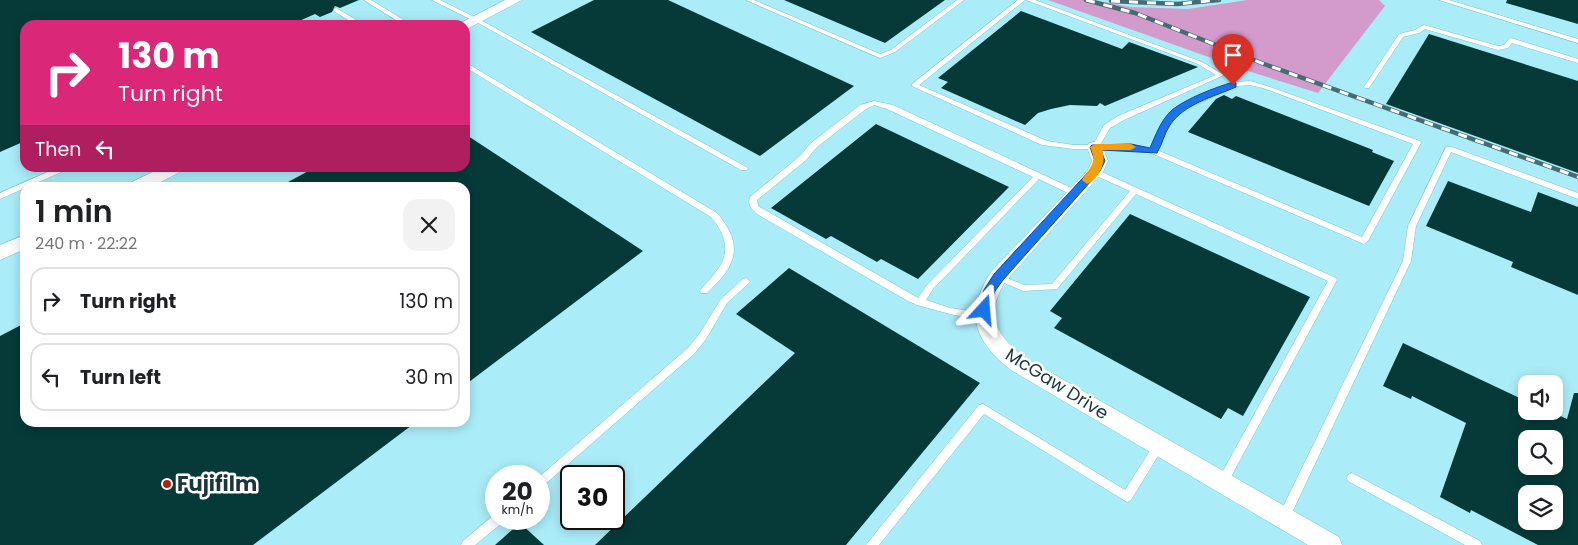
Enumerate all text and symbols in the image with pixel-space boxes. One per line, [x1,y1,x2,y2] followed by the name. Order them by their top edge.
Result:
[118,31,220,80] text: 130 m
[1212,34,1254,85] pin
[35,40,100,105] icon: right
[1219,41,1247,69] icon: arrive
[118,78,223,109] text: Turn right
[91,135,119,163] icon: left
[35,136,81,163] text: Then
[35,190,113,233] text: 1 min
[403,199,455,251] button: close
[35,232,137,255] text: 240 m · 22:22
[957,283,1009,335] position arrow
[37,287,65,315] icon: right
[80,288,176,315] text: Turn right
[399,288,453,315] text: 130 m
[1001,342,1114,425] street label: McGaw Drive
[37,363,65,391] icon: left
[80,364,161,391] text: Turn left
[405,364,453,391] text: 30 m
[1518,375,1563,530] map controls
[1518,375,1563,420] button: sound
[1518,430,1563,475] button: search
[560,465,625,530] speed limit sign: 30
[177,469,257,498] place label: Fujifilm
[502,474,533,509] text: 20
[161,478,173,490] marker: Fujifilm
[1518,485,1563,530] button: layers
[502,501,533,518] text: km/h

